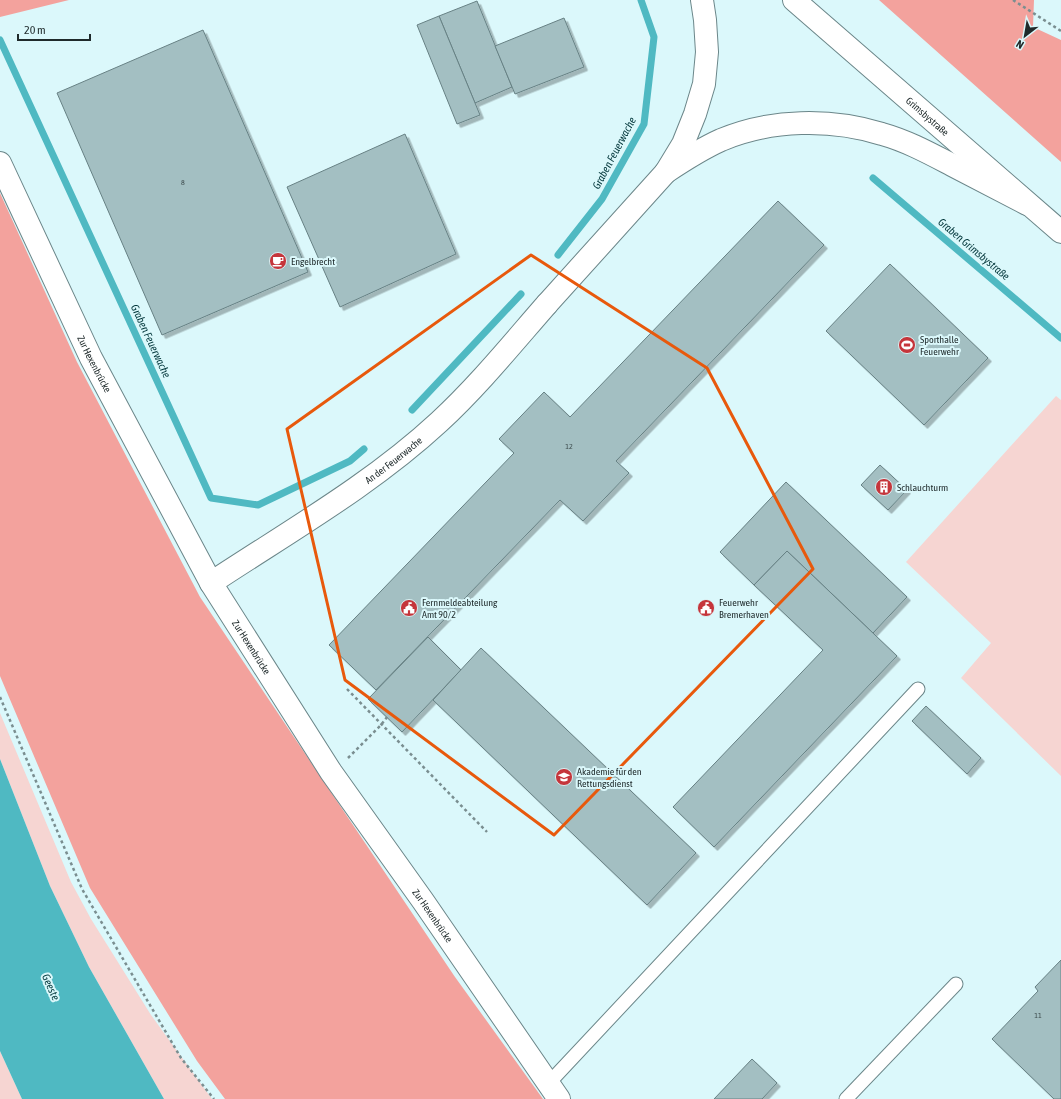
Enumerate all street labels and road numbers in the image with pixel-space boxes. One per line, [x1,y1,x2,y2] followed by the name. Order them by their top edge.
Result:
[904,95,952,138] street label: Grimsbystraße
[76,334,114,394] street label: Zur Hexenbrücke
[363,434,424,486] street label: An der Feuerwache
[230,618,273,677] street label: Zur Hexenbrücke
[411,887,455,945] street label: Zur Hexenbrücke

